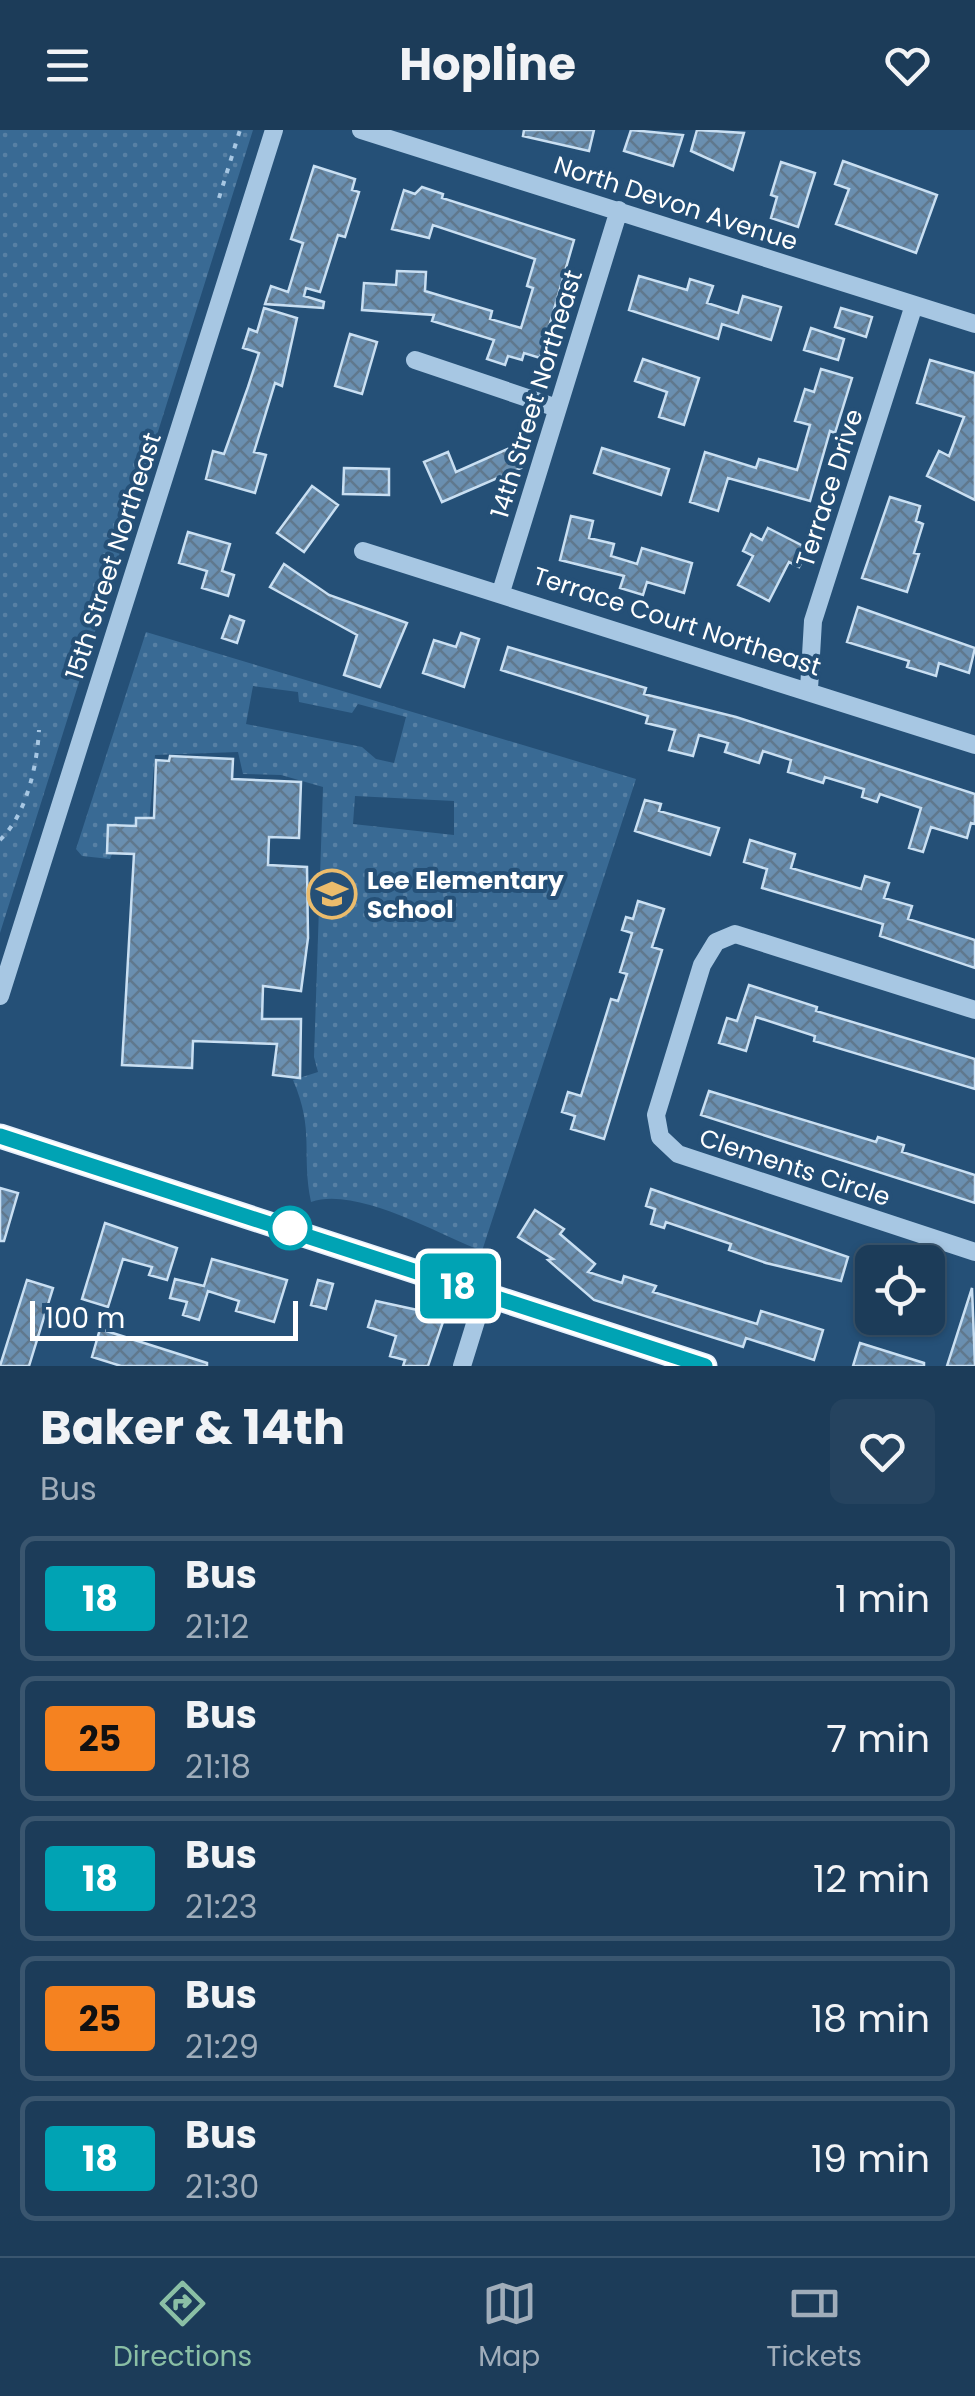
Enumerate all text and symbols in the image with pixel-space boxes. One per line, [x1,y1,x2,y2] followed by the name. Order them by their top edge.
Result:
[399,33,576,96] text: Hopline
[40,38,95,93] icon: menu
[880,38,935,93] icon: heart
[549,148,802,259] street label: North Devon Avenue
[482,266,591,523] street label: 14th Street Northeast
[787,404,872,572] street label: Terrace Drive
[57,428,170,684] street label: 15th Street Northeast
[528,558,825,685] street label: Terrace Court Northeast
[367,863,564,927] place label: Lee Elementary School
[306,868,358,920] school or university icon: Lee Elementary School
[695,1120,895,1215] street label: Clements Circle
[269,1207,311,1249] unlabelled marker
[855,1245,945,1335] map controls
[855,1245,945,1335] button: locate
[413,1254,503,1318] line badge: 18
[440,1262,476,1311] text: 18
[30,1296,298,1340] scale bar
[45,1299,125,1338] text: 100 m
[40,1394,345,1461] text: Baker & 14th
[830,1399,935,1504] button: heart
[40,1466,97,1511] text: Bus
[185,1548,257,1601] text: Bus
[835,1572,930,1625] text: 1 min
[82,1574,118,1623] text: 18
[185,1604,249,1649] text: 21:12
[185,1688,257,1741] text: Bus
[826,1712,930,1765] text: 7 min
[79,1714,121,1763] text: 25
[185,1744,251,1789] text: 21:18
[185,1828,257,1881] text: Bus
[813,1852,930,1905] text: 12 min
[82,1854,118,1903] text: 18
[185,1884,258,1929] text: 21:23
[185,1968,257,2021] text: Bus
[811,1992,930,2045] text: 18 min
[79,1994,121,2043] text: 25
[185,2024,259,2069] text: 21:29
[185,2108,257,2161] text: Bus
[811,2132,930,2185] text: 19 min
[82,2134,118,2183] text: 18
[185,2164,259,2209] text: 21:30
[113,2276,252,2378] tab: Directions
[478,2276,540,2378] tab: Map
[766,2276,862,2378] tab: Tickets

